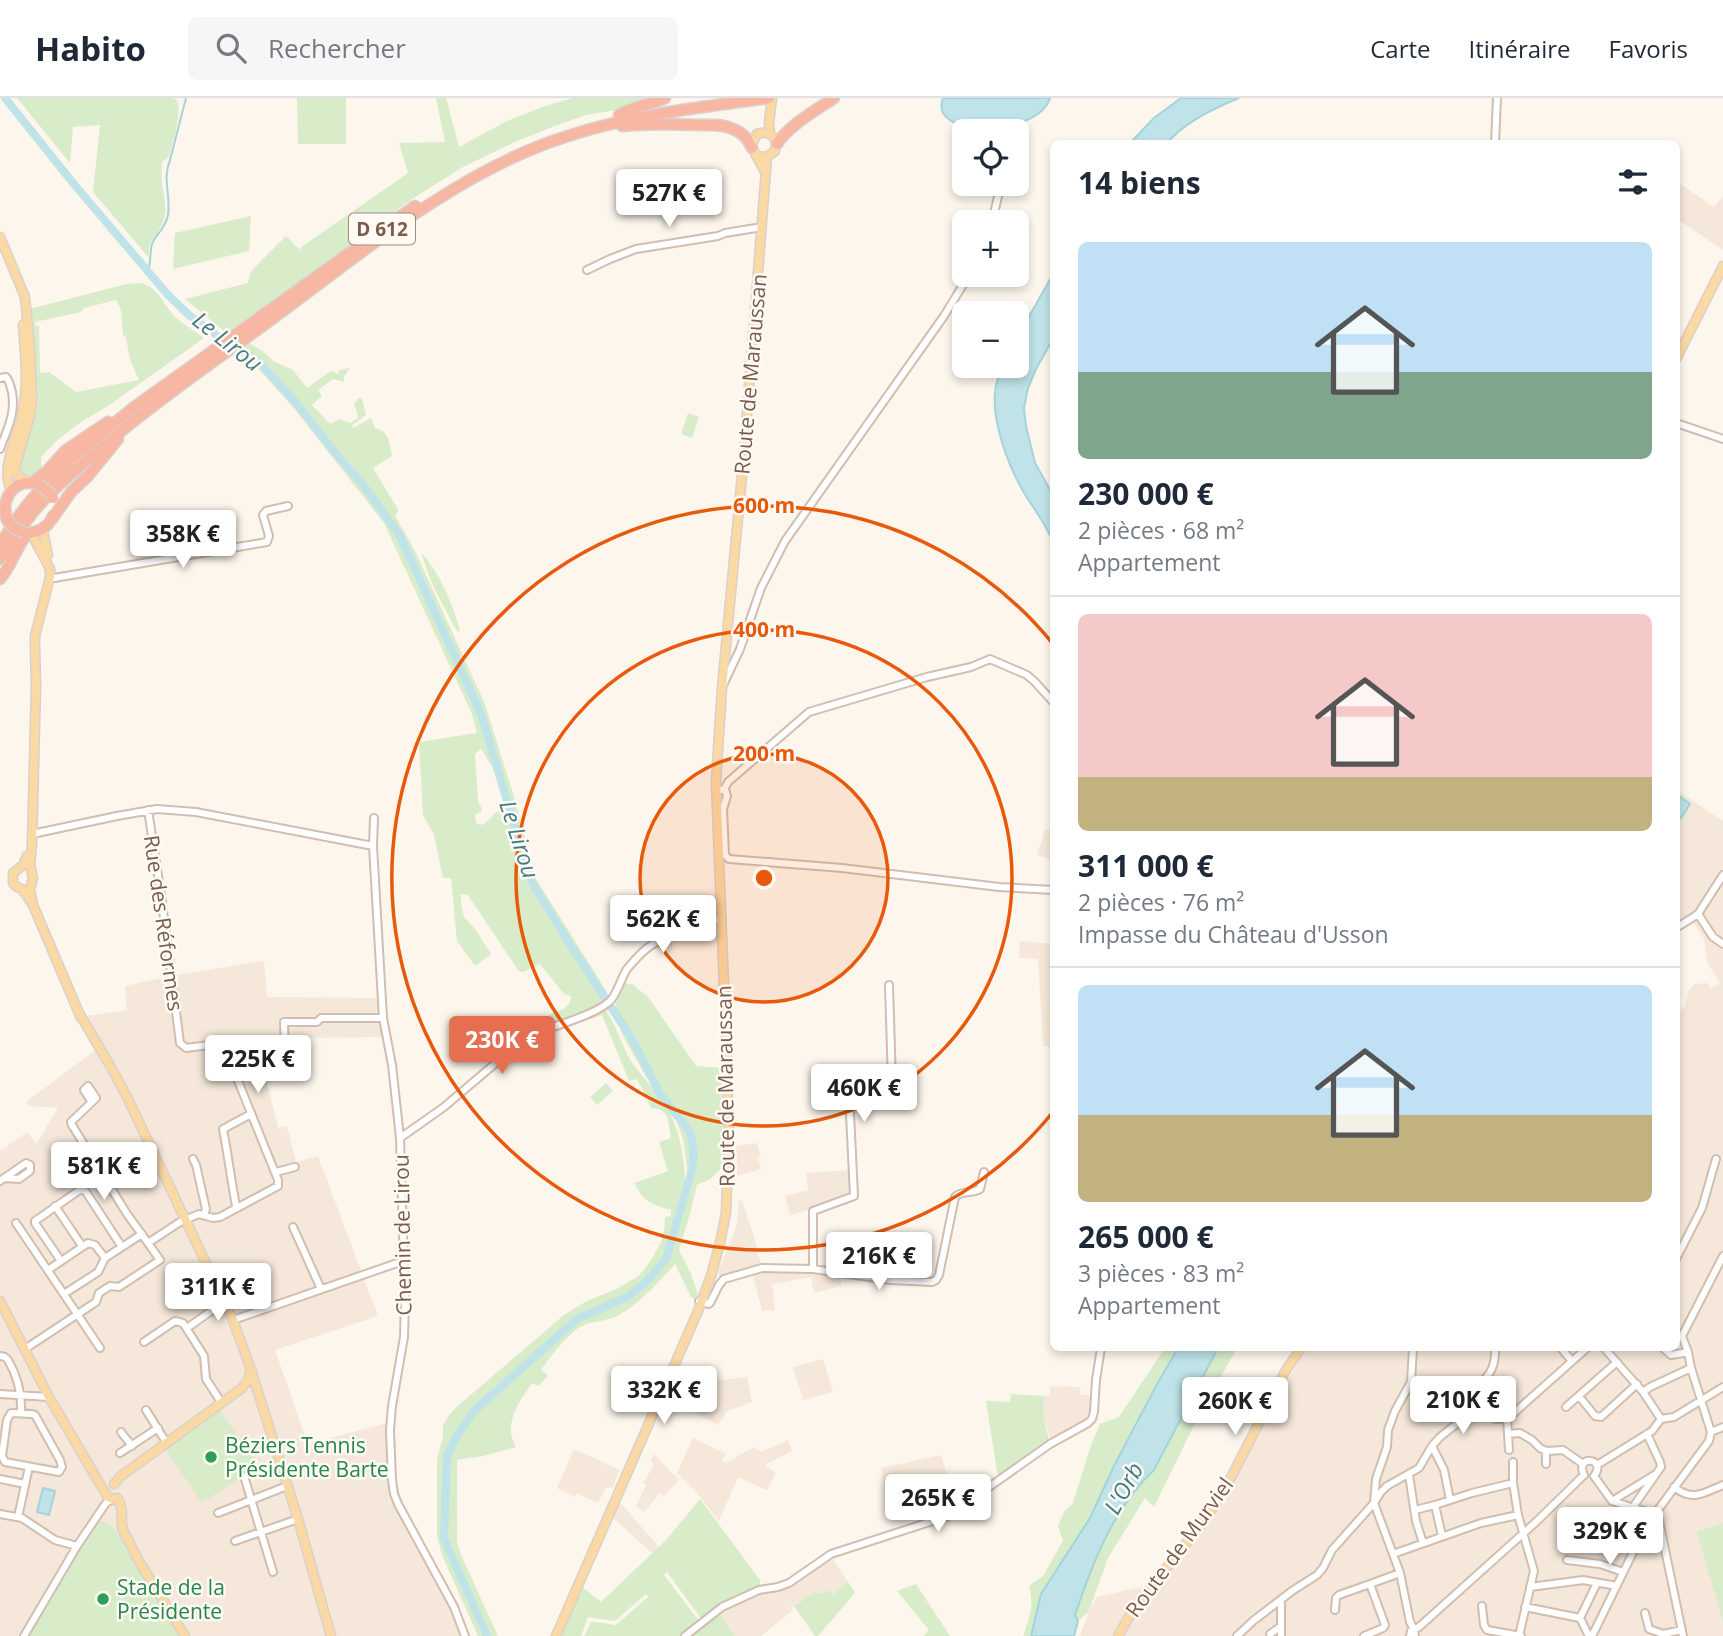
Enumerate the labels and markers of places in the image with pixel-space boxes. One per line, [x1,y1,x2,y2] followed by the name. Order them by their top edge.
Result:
[612,170,726,229] pin: 527K €
[126,510,240,570] pin: 358K €
[752,866,776,890] centre of rings
[606,896,720,955] pin: 562K €
[445,1016,559,1076] pin: 230K €
[201,1035,315,1095] pin: 225K €
[807,1065,921,1124] pin: 460K €
[47,1142,161,1202] pin: 581K €
[822,1232,936,1292] pin: 216K €
[161,1264,275,1323] pin: 311K €
[607,1366,721,1426] pin: 332K €
[1406,1376,1520,1436] pin: 210K €
[1178,1378,1292,1437] pin: 260K €
[225,1431,389,1483] place label: Béziers Tennis Présidente Barte
[203,1449,219,1465] marker: Béziers Tennis Présidente Barte
[881,1474,995,1534] pin: 265K €
[1553,1508,1667,1567] pin: 329K €
[117,1573,225,1625] place label: Stade de la Présidente
[95,1591,111,1607] marker: Stade de la Présidente

